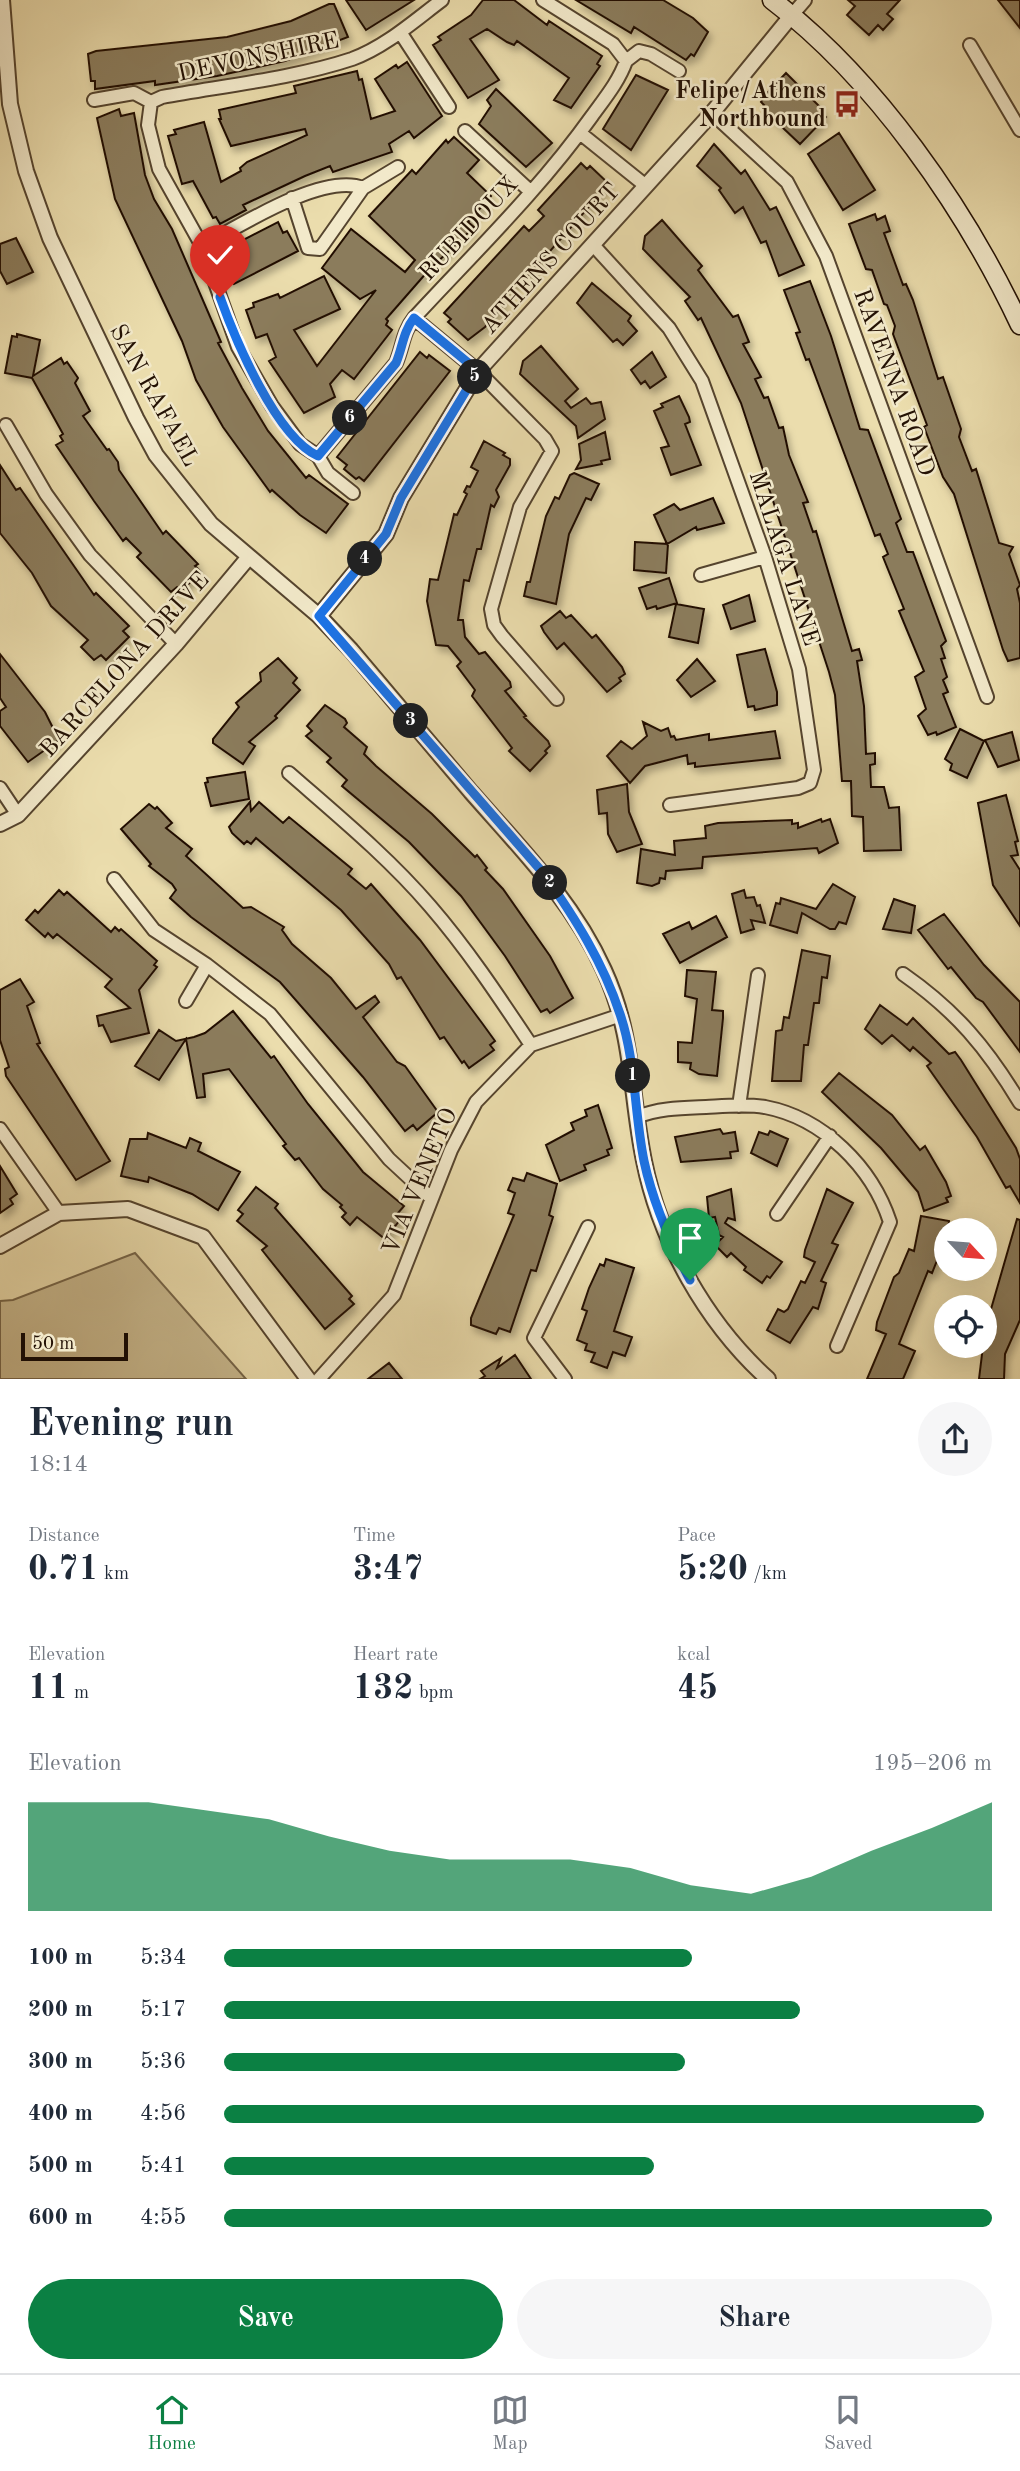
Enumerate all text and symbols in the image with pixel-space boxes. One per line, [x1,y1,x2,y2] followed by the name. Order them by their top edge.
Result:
[175,29,341,87] street label: DEVONSHIRE
[675,80,826,132] place label: Felipe/Athens Northbound
[832,89,862,119] bus stop icon: Felipe/Athens Northbound
[415,173,523,286] street label: RUBIDOUX
[478,179,625,340] street label: ATHENS COURT
[190,225,250,297] pin
[201,236,239,274] icon: check
[848,286,938,480] street label: RAVENNA ROAD
[104,321,202,471] street label: SAN RAFAEL
[458,360,492,394] pin: 5
[469,367,480,386] text: 5
[332,400,368,436] pin: 6
[344,408,355,427] text: 6
[743,468,823,649] street label: MALAGA LANE
[348,542,382,576] pin: 4
[359,549,370,568] text: 4
[36,568,215,762] street label: BARCELONA DRIVE
[394,704,428,738] pin: 3
[405,711,416,730] text: 3
[532,866,568,900] pin: 2
[544,873,555,892] text: 2
[616,1058,650,1094] pin: 1
[627,1066,638,1085] text: 1
[379,1105,463,1259] street label: VIA VENETO
[660,1208,720,1280] pin
[934,1218,998,1281] north arrow
[934,1218,997,1358] map controls
[671,1219,709,1257] icon: arrive
[934,1295,997,1358] button: locate
[21,1330,128,1362] scale bar
[32,1335,74,1354] text: 50 m
[918,1402,992,1476] button: share
[28,1406,234,1444] text: Evening run
[28,1453,88,1476] text: 18:14
[28,1527,100,1546] text: Distance
[353,1527,395,1546] text: Time
[677,1527,716,1546] text: Pace
[28,1552,99,1587] text: 0.71
[353,1552,423,1587] text: 3:47
[677,1552,748,1587] text: 5:20
[99,1565,129,1584] text: km
[748,1565,787,1584] text: /km
[28,1646,105,1665] text: Elevation
[353,1646,438,1665] text: Heart rate
[677,1646,710,1665] text: kcal
[28,1671,69,1706] text: 11
[353,1671,414,1706] text: 132
[677,1671,718,1706] text: 45
[69,1684,89,1703] text: m
[414,1684,454,1703] text: bpm
[28,1752,122,1775] text: Elevation
[873,1752,992,1775] text: 195–206 m
[28,1946,93,1969] text: 100 m
[140,1946,186,1969] text: 5:34
[28,1998,93,2021] text: 200 m
[140,1998,186,2021] text: 5:17
[28,2050,93,2073] text: 300 m
[140,2050,186,2073] text: 5:36
[28,2102,93,2125] text: 400 m
[140,2102,186,2125] text: 4:56
[28,2154,93,2177] text: 500 m
[140,2154,186,2177] text: 5:41
[28,2206,93,2229] text: 600 m
[140,2206,186,2229] text: 4:55
[28,2279,503,2359] button: Save
[517,2279,992,2359] button: Share
[148,2391,196,2456] tab: Home
[491,2391,529,2456] tab: Map
[824,2391,872,2456] tab: Saved

